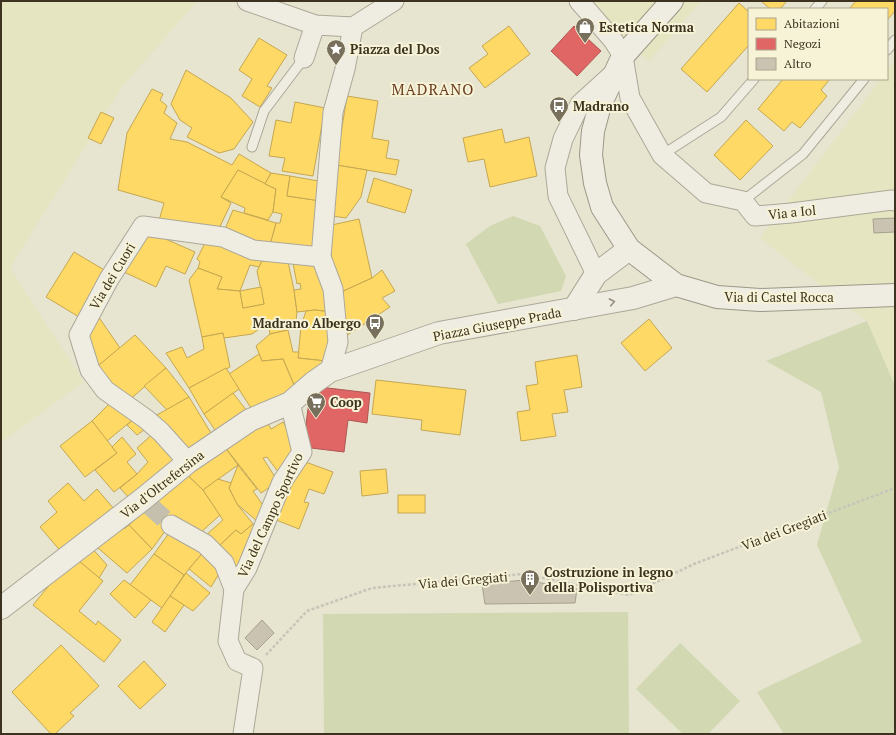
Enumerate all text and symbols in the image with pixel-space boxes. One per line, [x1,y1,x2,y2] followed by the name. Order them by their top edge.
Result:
[748,8,888,80] legend
[574,16,596,44] shop icon: Estetica Norma
[784,16,840,31] text: Abitazioni
[599,18,695,36] place label: Estetica Norma
[784,36,821,51] text: Negozi
[325,38,347,66] place icon: Piazza del Dos
[350,40,440,58] place label: Piazza del Dos
[784,56,812,71] text: Altro
[392,79,474,99] district label: MADRANO
[548,95,570,123] bus stop icon: Madrano
[573,97,629,115] place label: Madrano
[767,201,817,223] street label: Via a Iol
[85,239,139,313] street label: Via dei Cuori
[724,288,834,306] street label: Via di Castel Rocca
[609,298,615,306] one-way arrow
[431,303,563,345] street label: Piazza Giuseppe Prada
[364,312,386,340] bus stop icon: Madrano Albergo
[252,314,361,332] place label: Madrano Albergo
[305,391,327,419] supermarket icon: Coop
[330,393,362,411] place label: Coop
[116,445,208,522] street label: Via d'Oltrefersina
[233,450,307,580] street label: Via del Campo Sportivo
[739,505,829,555] street label: Via dei Gregiati
[544,563,673,596] place label: Costruzione in legno della Polisportiva
[417,567,509,593] street label: Via dei Gregiati
[519,568,541,596] building icon: Costruzione in legno della Polisportiva

